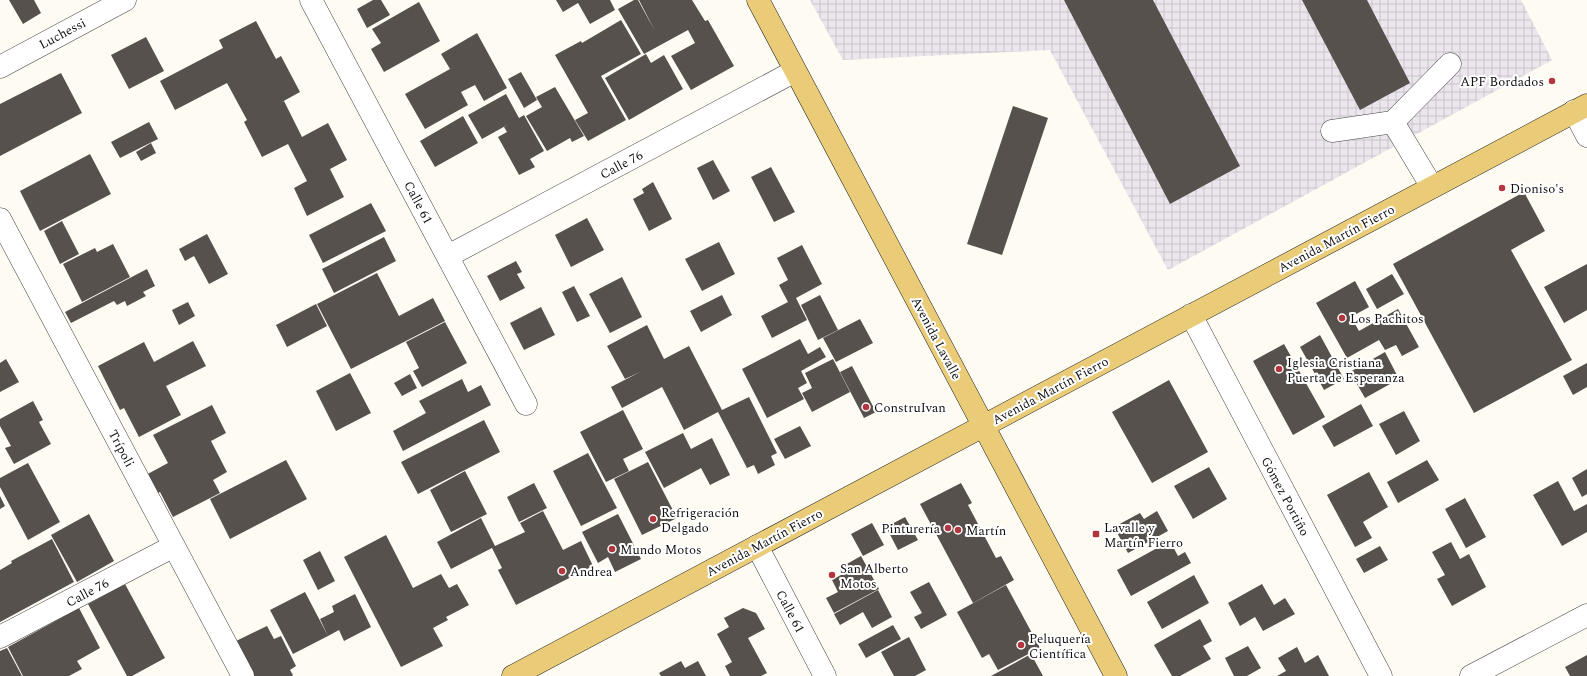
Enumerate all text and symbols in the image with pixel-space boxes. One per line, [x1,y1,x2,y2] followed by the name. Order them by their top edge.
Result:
[35,13,90,55] street label: Luchessi
[1460,72,1544,92] place label: APF Bordados
[1547,76,1557,86] marker: APF Bordados
[597,145,647,184] street label: Calle 76
[399,178,438,227] street label: Calle 61
[1510,179,1564,199] place label: Dioniso's
[1497,183,1507,193] marker: Dioniso's
[1275,200,1398,278] street label: Avenida Martín Fierro
[906,293,966,383] street label: Avenida Lavalle
[1350,309,1424,329] place label: Los Pachitos
[1337,313,1347,323] marker: Los Pachitos
[989,352,1112,430] street label: Avenida Martín Fierro
[1287,353,1405,388] place label: Iglesia Cristiana Puerta de Esperanza
[1274,364,1284,374] marker: Iglesia Cristiana Puerta de Esperanza
[874,398,946,418] place label: ConstruIvan
[861,402,871,412] marker: ConstruIvan
[103,426,139,471] street label: Trípoli
[1256,453,1314,540] street label: Gómez Portiño
[661,503,740,538] place label: Refrigeración Delgado
[703,504,826,582] street label: Avenida Martín Fierro
[648,514,658,524] marker: Refrigeración Delgado
[1104,518,1183,553] place label: Lavalle y Martín Fierro
[881,519,941,539] place label: Pinturería
[966,521,1007,541] place label: Martín
[943,523,953,533] marker: Pinturería
[953,525,963,535] marker: Martín
[1091,529,1101,539] marker: Lavalle y Martín Fierro
[620,540,702,560] place label: Mundo Motos
[607,544,617,554] marker: Mundo Motos
[840,559,908,594] place label: San Alberto Motos
[570,562,613,582] place label: Andrea
[557,566,567,576] marker: Andrea
[827,570,837,580] marker: San Alberto Motos
[63,573,113,612] street label: Calle 76
[771,587,810,636] street label: Calle 61
[1029,629,1092,664] place label: Peluquería Científica
[1016,640,1026,650] marker: Peluquería Científica

